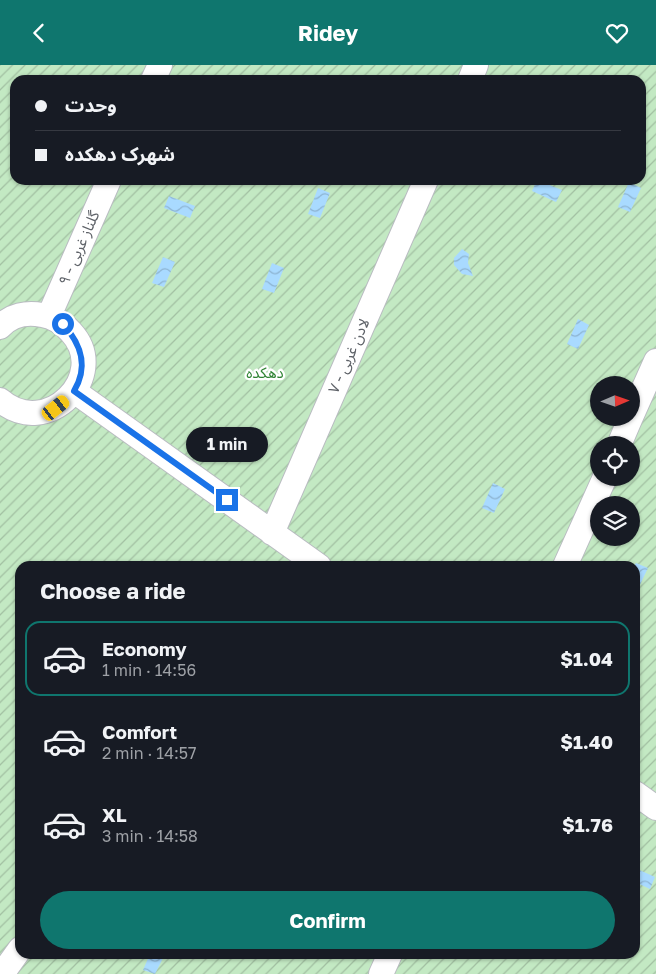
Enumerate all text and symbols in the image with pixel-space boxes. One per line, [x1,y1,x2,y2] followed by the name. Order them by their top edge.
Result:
[25,19,53,47] icon: back
[298,19,358,46] text: Ridey
[603,19,631,47] icon: heart
[65,93,117,116] text: وحدت
[65,142,175,165] text: شهرک دهکده
[54,207,104,288] street label: گلناز غربی - ۹
[52,313,74,335] route start
[324,315,373,396] street label: لادن غربی - ۷
[246,363,284,381] park label: دهکده
[590,376,640,426] north arrow
[590,376,640,546] map controls
[39,393,72,423] car
[186,427,268,463] callout: 1 min
[207,434,247,454] text: 1 min
[590,436,640,486] button: locate
[216,489,238,511] route end
[590,496,640,546] button: layers
[40,577,186,604] text: Choose a ride
[42,636,87,681] icon: car
[102,637,187,660] text: Economy
[560,647,613,670] text: $1.04
[102,660,196,680] text: 1 min · 14:56
[42,719,87,764] icon: car
[102,720,177,743] text: Comfort
[560,730,613,753] text: $1.40
[102,743,196,763] text: 2 min · 14:57
[42,802,87,847] icon: car
[102,803,127,826] text: XL
[562,813,613,836] text: $1.76
[102,826,198,846] text: 3 min · 14:58
[40,891,615,949] button: Confirm

